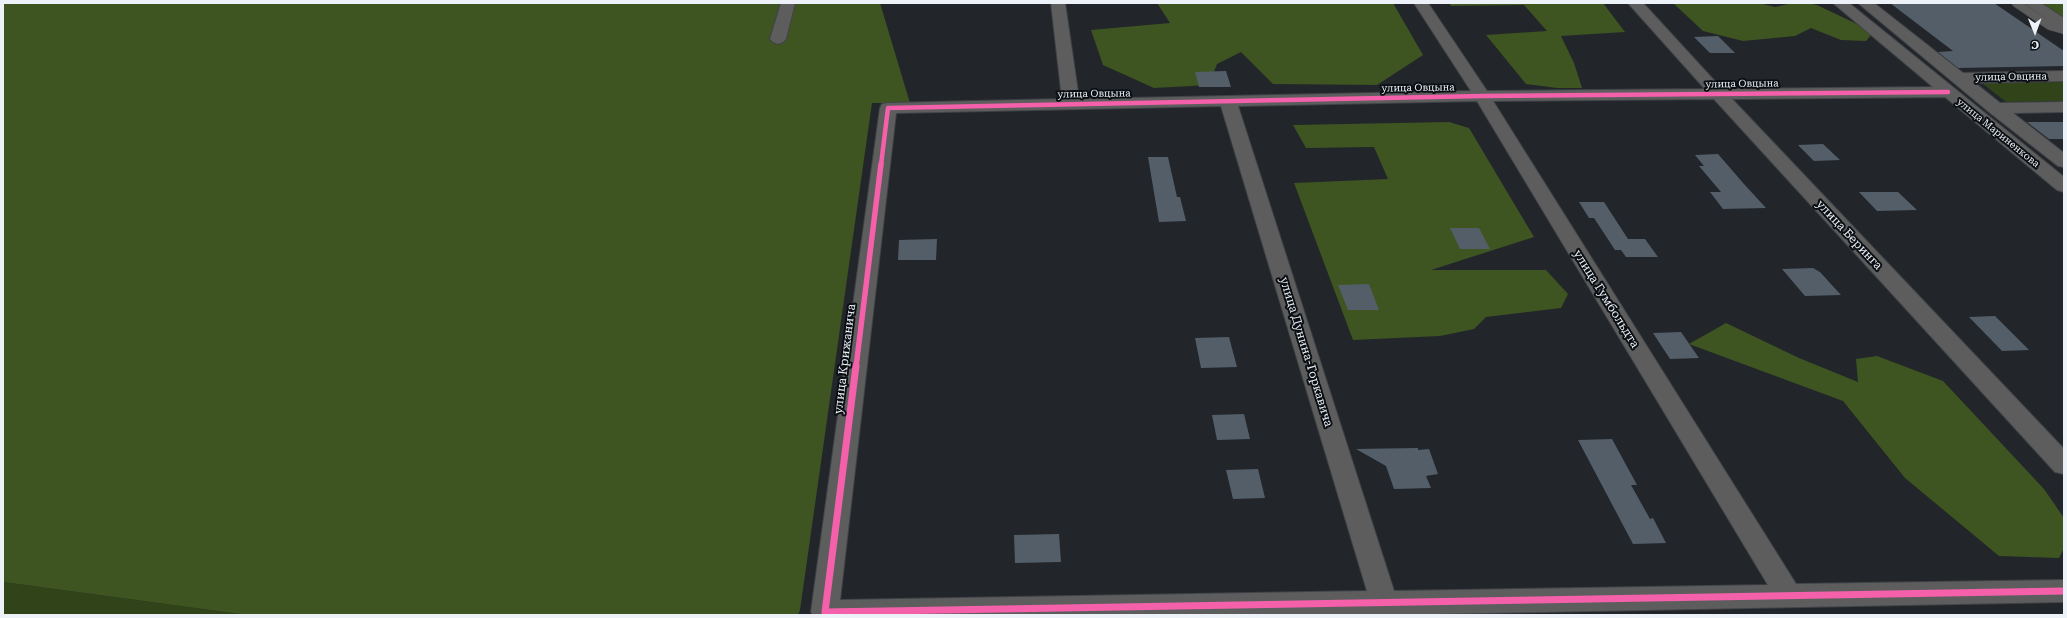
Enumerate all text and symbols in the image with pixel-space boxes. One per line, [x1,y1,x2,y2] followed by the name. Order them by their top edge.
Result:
[2015,12,2055,52] north arrow
[2031,38,2039,51] text: С
[1975,70,2047,84] street label: улица Овцина
[1705,77,1779,91] street label: улица Овцына
[1381,81,1455,95] street label: улица Овцына
[1057,87,1131,101] street label: улица Овцына
[1954,96,2042,170] street label: улица Мариненкова
[1813,197,1885,273] street label: улица Беринга
[1570,247,1642,351] street label: улица Гумбольдта
[1276,275,1336,429] street label: улица Дунина-Горкавича
[831,303,859,415] street label: улица Крижанича

